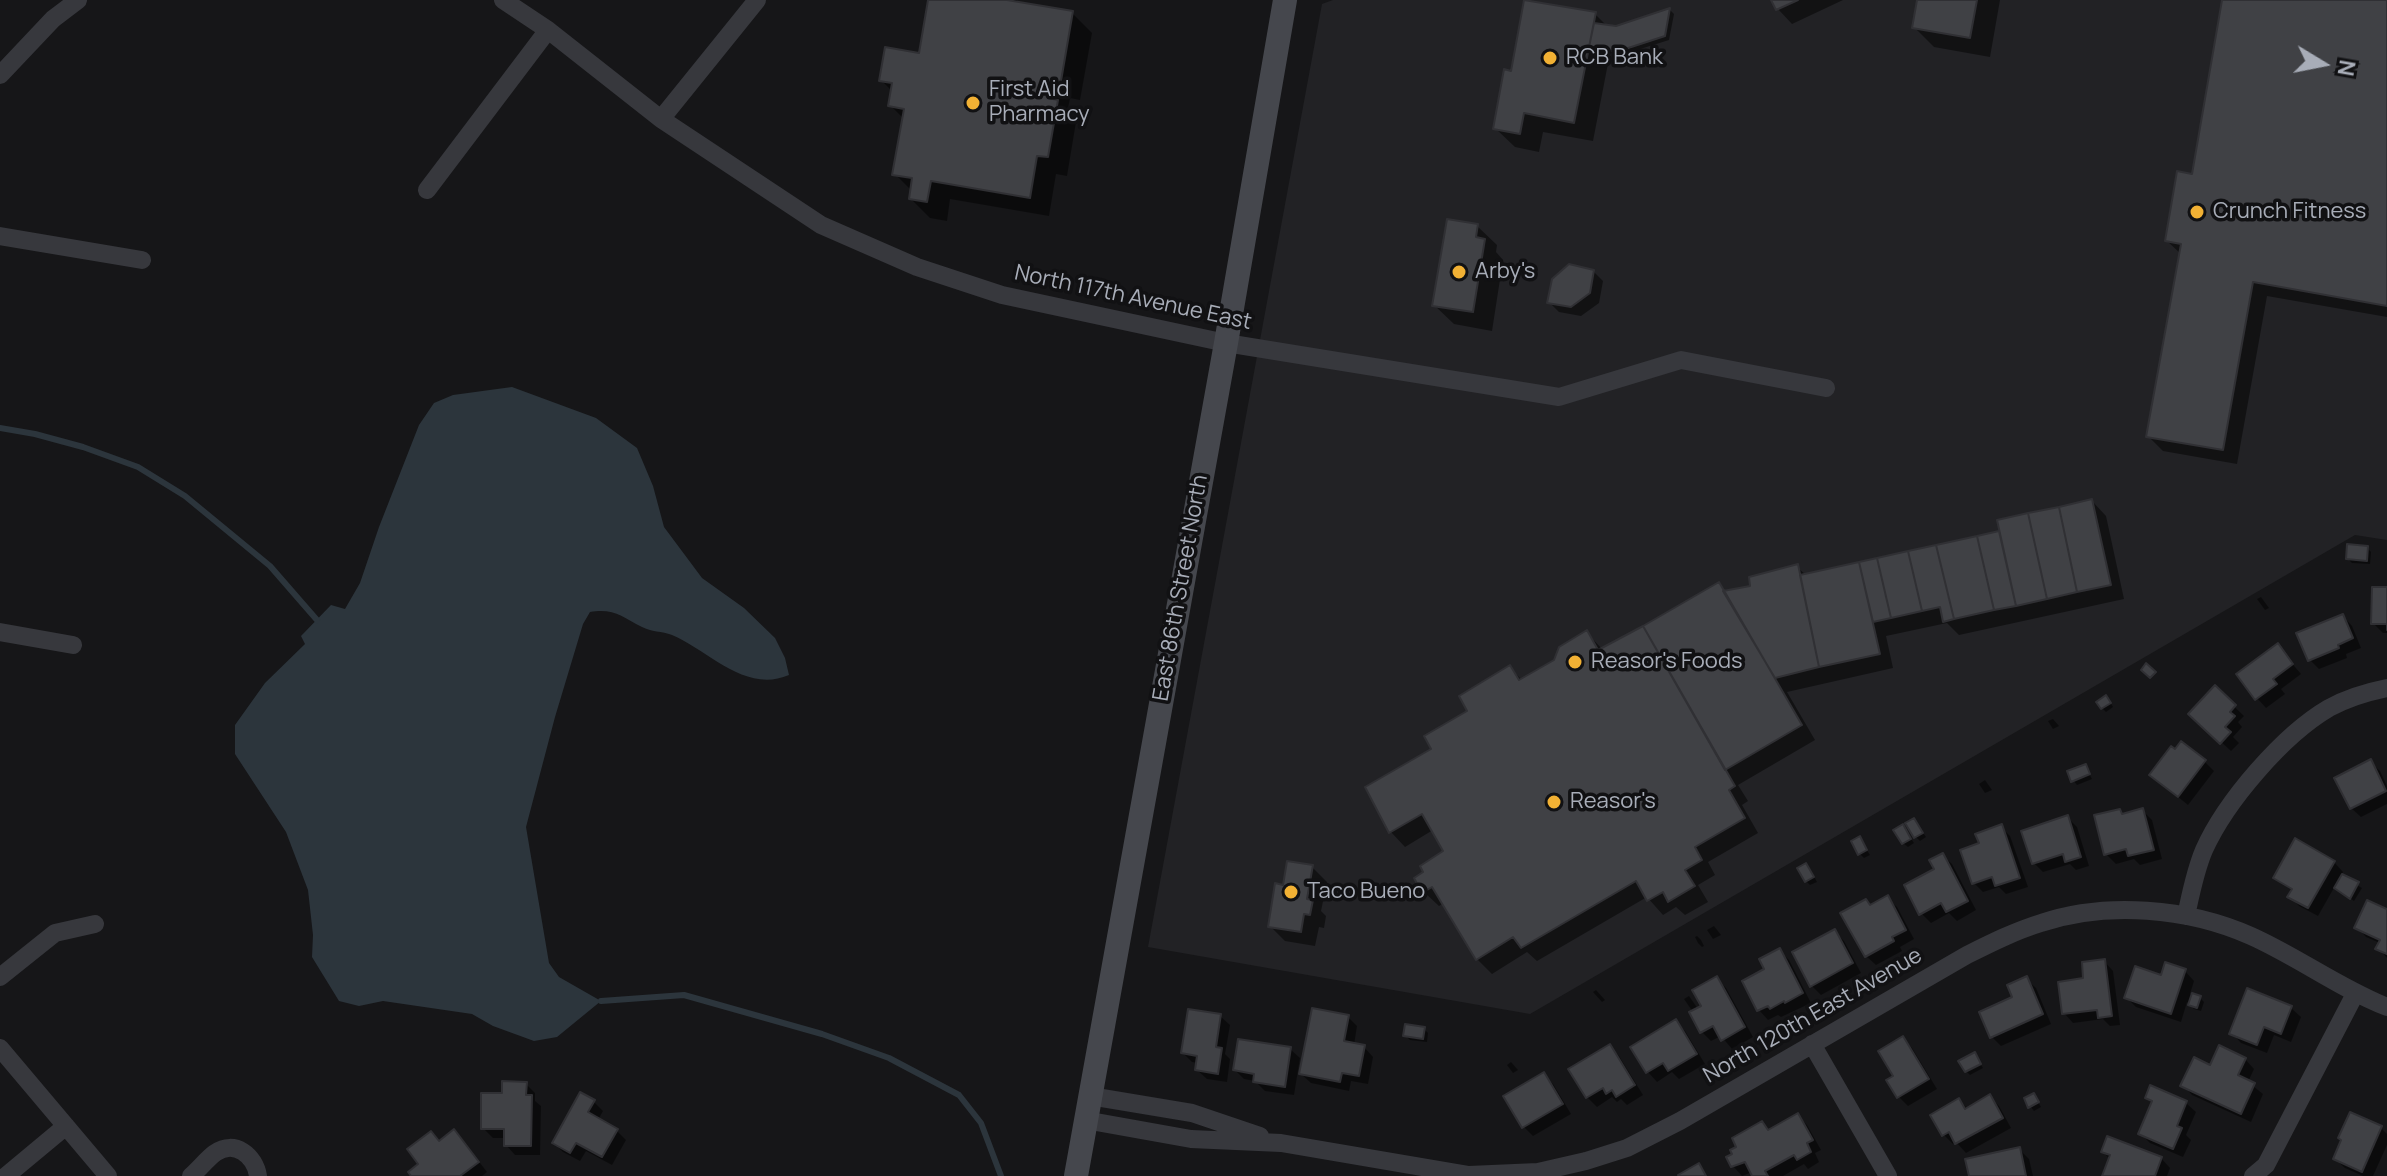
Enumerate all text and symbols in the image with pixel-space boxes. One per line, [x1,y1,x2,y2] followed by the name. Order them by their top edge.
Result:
[2283,24,2363,104] north arrow
[1566,45,1663,71] place label: RCB Bank
[1541,49,1559,67] marker: RCB Bank
[2330,58,2363,79] text: N
[989,77,1090,128] place label: First Aid Pharmacy
[964,94,982,112] marker: First Aid Pharmacy
[2213,199,2366,225] place label: Crunch Fitness
[2188,203,2206,221] marker: Crunch Fitness
[1475,259,1535,285] place label: Arby's
[1012,260,1254,336] street label: North 117th Avenue East
[1450,263,1468,281] marker: Arby's
[1148,473,1214,703] street label: East 86th Street North
[1591,649,1742,675] place label: Reasor's Foods
[1566,653,1584,671] marker: Reasor's Foods
[1570,789,1656,815] place label: Reasor's
[1545,793,1563,811] marker: Reasor's
[1307,879,1425,905] place label: Taco Bueno
[1282,883,1300,901] marker: Taco Bueno
[1699,943,1927,1089] street label: North 120th East Avenue

